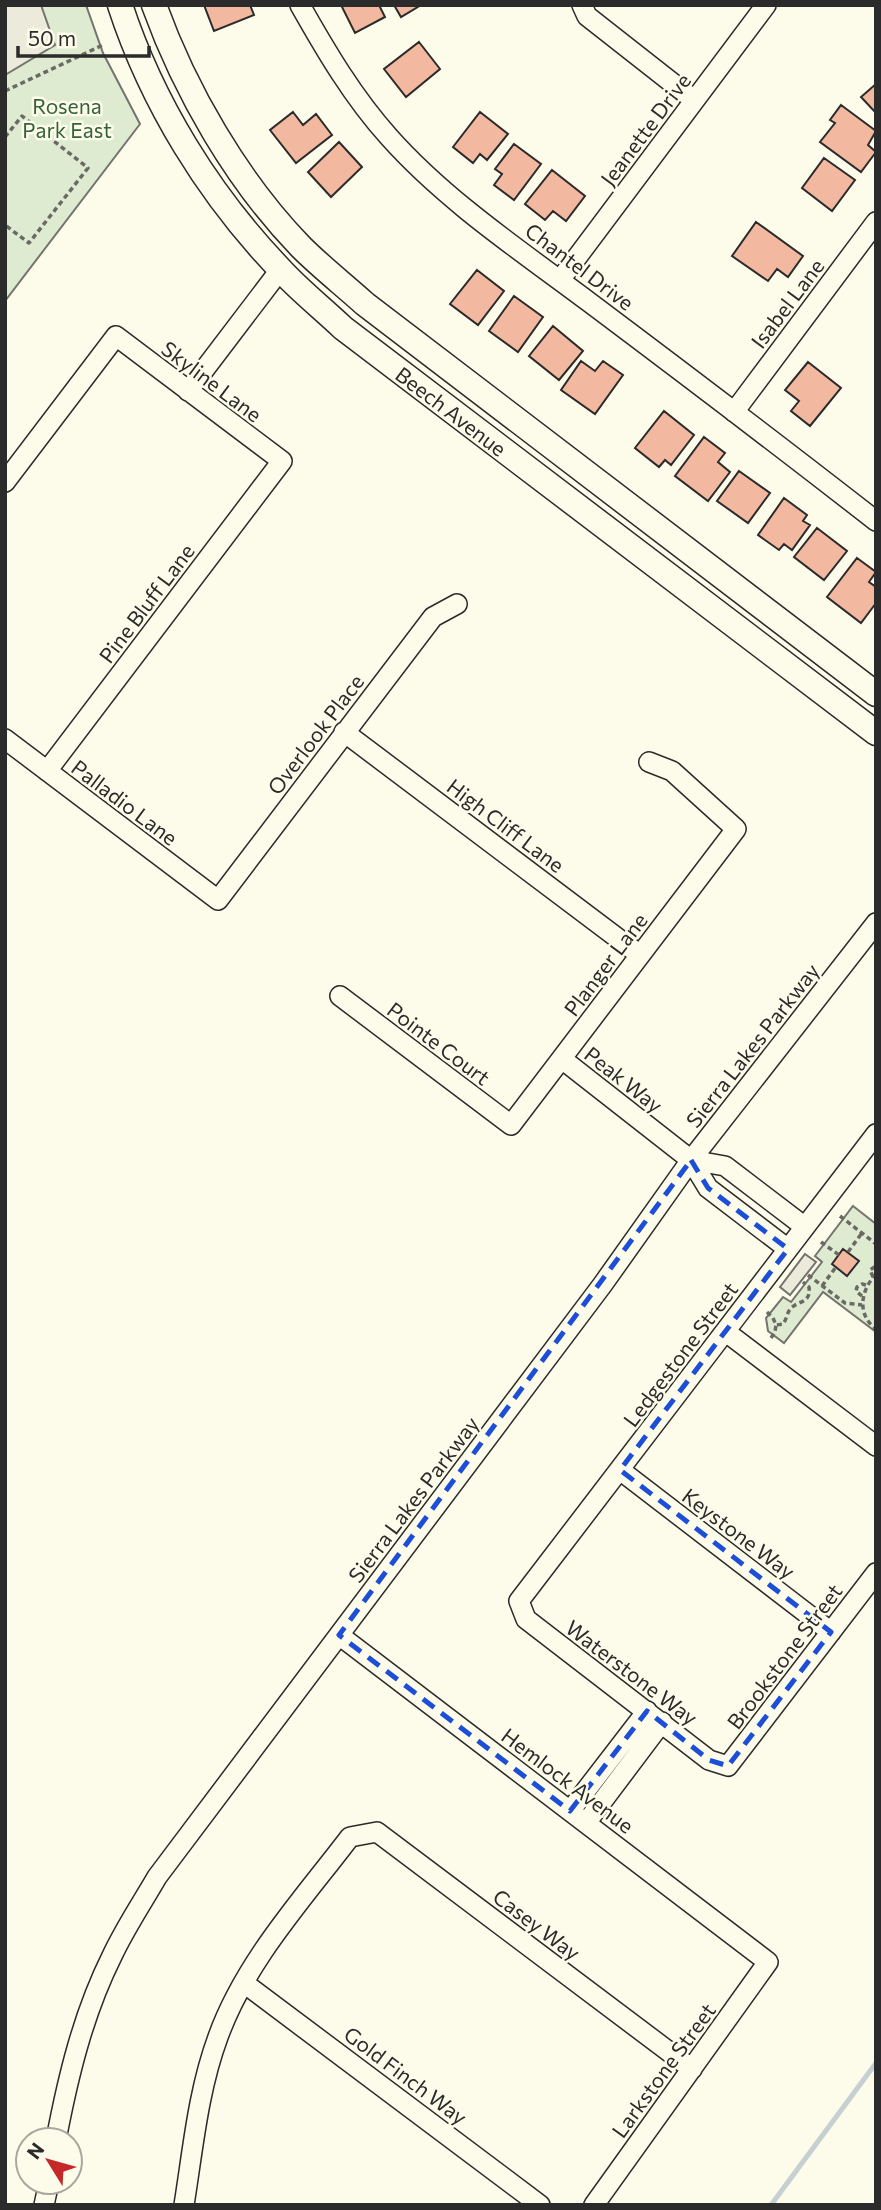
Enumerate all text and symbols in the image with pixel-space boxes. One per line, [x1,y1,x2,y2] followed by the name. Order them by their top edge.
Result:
[18,14,149,58] scale bar
[28,25,76,50] text: 50 m
[595,68,695,190] street label: Jeanette Drive
[22,93,112,142] park label: Rosena Park East
[521,217,639,315] street label: Chantel Drive
[745,253,829,353] street label: Isabel Lane
[157,335,267,427] street label: Skyline Lane
[391,361,512,461] street label: Beech Avenue
[93,539,199,667] street label: Pine Bluff Lane
[262,669,368,799] street label: Overlook Place
[67,754,183,850] street label: Palladio Lane
[443,773,569,877] street label: High Cliff Lane
[558,908,652,1020] street label: Planger Lane
[680,958,824,1132] street label: Sierra Lakes Parkway
[383,996,495,1090] street label: Pointe Court
[580,1041,668,1117] street label: Peak Way
[618,1277,742,1431] street label: Ledgestone Street
[343,1411,484,1587] street label: Sierra Lakes Parkway
[678,1483,800,1584] street label: Keystone Way
[721,1579,847,1733] street label: Brookstone Street
[561,1614,703,1730] street label: Waterstone Way
[497,1722,639,1838] street label: Hemlock Avenue
[489,1883,586,1965] street label: Casey Way
[606,1998,720,2142] street label: Larkstone Street
[340,2021,472,2129] street label: Gold Finch Way
[14,2126,84,2196] north arrow
[22,2138,49,2163] text: N

